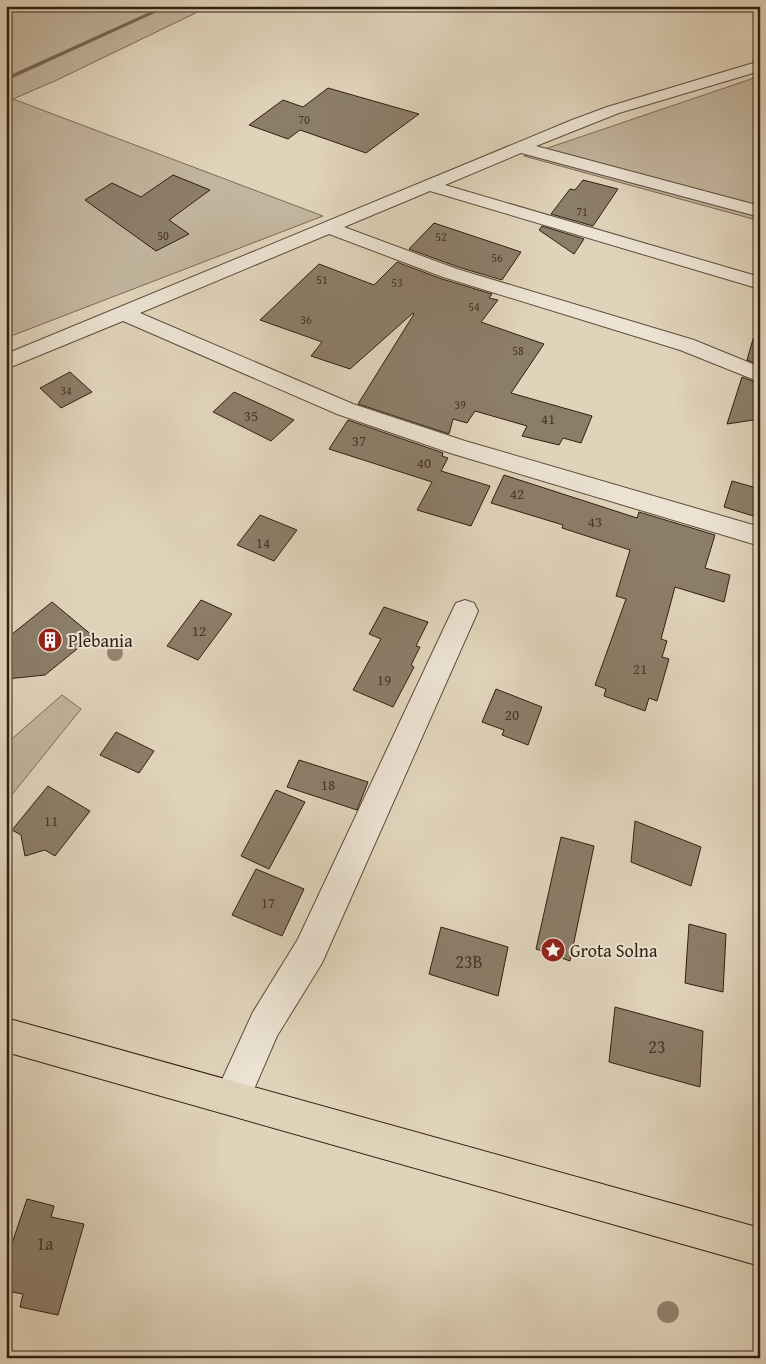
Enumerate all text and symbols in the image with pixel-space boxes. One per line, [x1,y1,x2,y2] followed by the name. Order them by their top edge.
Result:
[298,111,310,128] house number: 70
[576,203,588,220] house number: 71
[157,227,169,244] house number: 50
[435,228,447,245] house number: 52
[491,249,503,266] house number: 56
[316,271,328,288] house number: 51
[391,274,403,291] house number: 53
[468,298,480,315] house number: 54
[300,311,312,328] house number: 36
[512,342,524,359] house number: 58
[60,382,72,399] house number: 34
[454,396,466,413] house number: 39
[244,405,258,426] house number: 35
[541,408,555,429] house number: 41
[352,430,366,451] house number: 37
[417,452,431,473] house number: 40
[510,483,524,504] house number: 42
[588,511,602,532] house number: 43
[256,532,270,553] house number: 14
[192,620,206,641] house number: 12
[37,627,63,653] building icon: Plebania
[68,627,133,654] place label: Plebania
[633,658,647,679] house number: 21
[377,669,391,690] house number: 19
[505,704,519,725] house number: 20
[321,774,335,795] house number: 18
[44,810,58,831] house number: 11
[261,892,275,913] house number: 17
[540,937,566,963] place icon: Grota Solna
[570,937,658,964] place label: Grota Solna
[455,948,483,975] house number: 23B
[648,1033,666,1060] house number: 23
[36,1230,54,1257] house number: 1a

